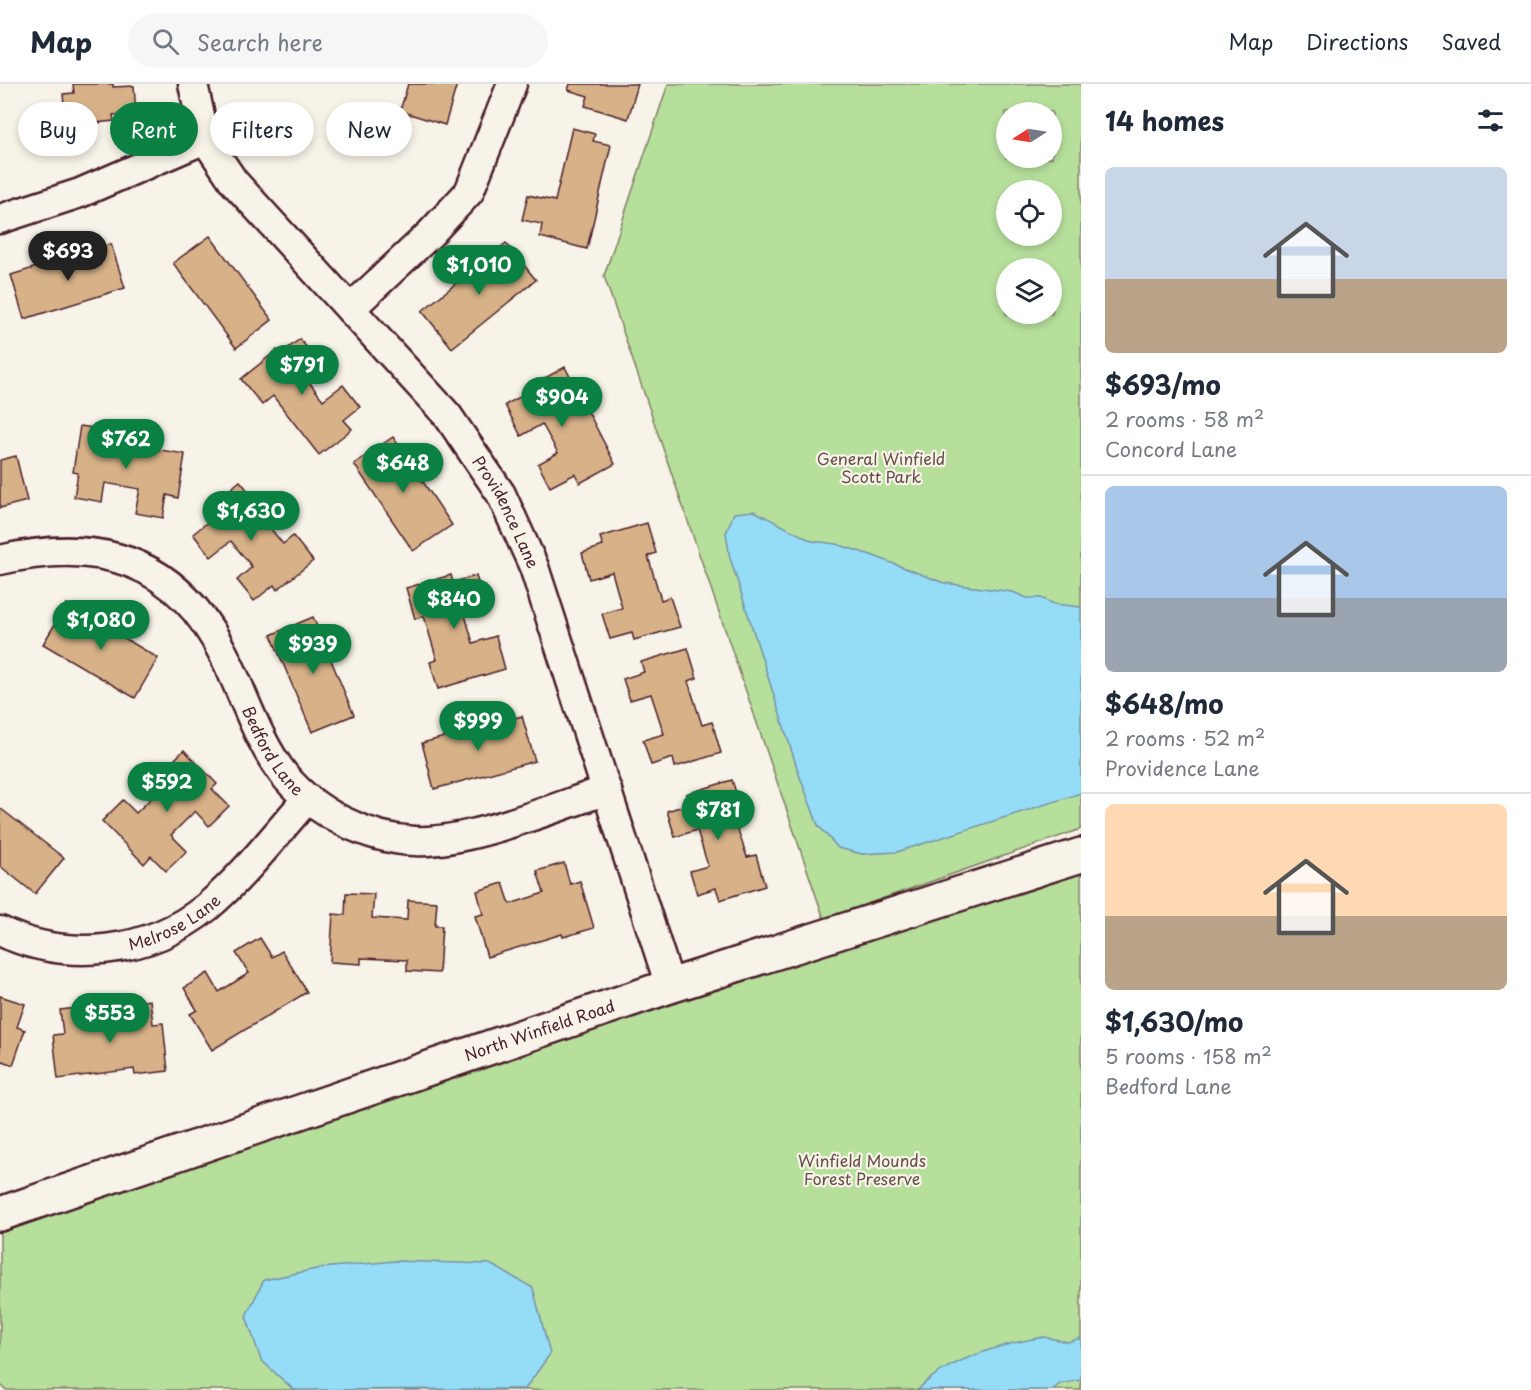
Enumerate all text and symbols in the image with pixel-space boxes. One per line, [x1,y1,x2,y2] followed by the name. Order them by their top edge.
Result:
[128,14,548,68] search box
[30,20,92,63] text: Map
[149,25,182,58] icon: search
[197,25,323,58] text: Search here
[1228,25,1273,57] text: Map
[1306,25,1408,57] text: Directions
[1441,25,1501,57] text: Saved
[1105,101,1224,140] text: 14 homes
[18,102,98,156] chip: Buy
[110,102,198,156] chip: Rent
[210,102,314,156] chip: Filters
[326,102,412,156] chip: New
[996,102,1062,168] north arrow
[996,102,1062,324] map controls
[1474,104,1507,137] icon: filters
[996,180,1062,246] button: locate
[1252,206,1360,314] icon: home
[32,231,104,282] pin: $693
[42,235,94,265] text: $693
[430,245,528,296] pin: $1,010
[446,249,512,279] text: $1,010
[996,258,1062,324] button: layers
[266,345,338,396] pin: $791
[280,349,324,379] text: $791
[1105,365,1221,404] text: $693/mo
[526,377,598,428] pin: $904
[535,381,589,411] text: $904
[1105,404,1264,434] text: 2 rooms · 58 m²
[90,419,162,470] pin: $762
[101,423,151,453] text: $762
[1105,434,1237,464] text: Concord Lane
[367,443,439,494] pin: $648
[817,446,945,488] park label: General Winfield Scott Park
[376,447,430,477] text: $648
[467,451,546,572] street label: Providence Lane
[202,491,300,542] pin: $1,630
[217,495,285,525] text: $1,630
[1252,525,1360,633] icon: home
[418,579,490,630] pin: $840
[427,583,481,613] text: $840
[52,600,150,651] pin: $1,080
[67,604,135,634] text: $1,080
[277,624,349,675] pin: $939
[288,628,338,658] text: $939
[1105,684,1224,723] text: $648/mo
[442,701,514,752] pin: $999
[237,702,310,801] street label: Bedford Lane
[453,705,503,735] text: $999
[1105,723,1265,753] text: 2 rooms · 52 m²
[1105,753,1260,783] text: Providence Lane
[131,762,203,813] pin: $592
[142,766,192,796] text: $592
[682,790,754,841] pin: $781
[696,794,740,824] text: $781
[1252,843,1360,951] icon: home
[125,888,225,956] street label: Melrose Lane
[74,993,146,1044] pin: $553
[461,993,618,1066] street label: North Winfield Road
[85,997,135,1027] text: $553
[1105,1002,1243,1041] text: $1,630/mo
[1105,1041,1272,1071] text: 5 rooms · 158 m²
[1105,1071,1232,1101] text: Bedford Lane
[798,1148,926,1190] park label: Winfield Mounds Forest Preserve

